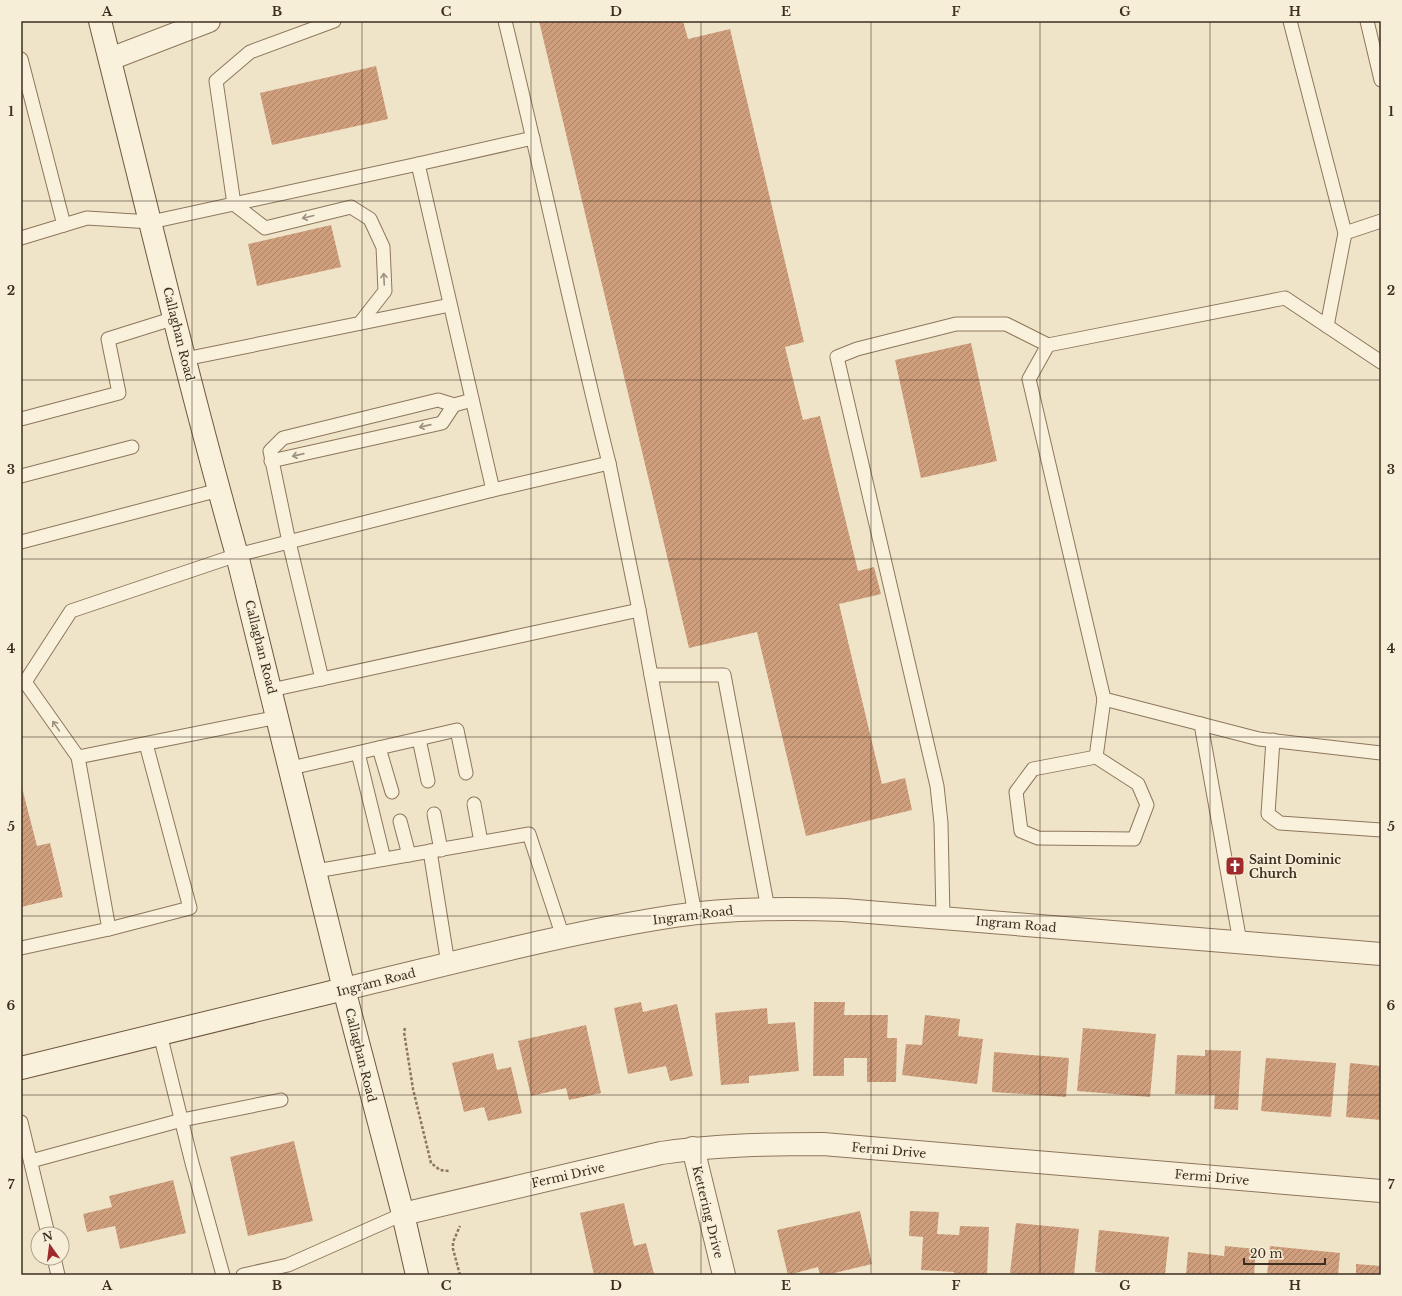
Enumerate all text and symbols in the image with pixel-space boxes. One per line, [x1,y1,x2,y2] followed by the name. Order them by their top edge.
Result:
[101,3,113,20] text: A
[272,3,282,20] text: B
[441,3,452,20] text: C
[610,3,622,20] text: D
[781,3,791,20] text: E
[952,3,961,20] text: F
[1119,3,1131,20] text: G
[1289,3,1301,20] text: H
[8,103,14,120] text: 1
[1388,103,1394,120] text: 1
[301,214,314,222] one-way arrow
[381,273,388,286] one-way arrow
[7,282,15,299] text: 2
[1387,282,1395,299] text: 2
[160,285,198,383] street label: Callaghan Road
[419,423,432,431] one-way arrow
[292,452,305,460] one-way arrow
[7,461,15,478] text: 3
[1387,461,1395,478] text: 3
[242,598,280,696] street label: Callaghan Road
[7,640,16,657] text: 4
[1387,640,1396,657] text: 4
[52,720,60,731] one-way arrow
[7,818,15,835] text: 5
[1387,818,1395,835] text: 5
[1249,852,1341,881] place label: Saint Dominic Church
[1224,855,1246,877] church icon: Saint Dominic Church
[652,903,734,927] street label: Ingram Road
[975,913,1057,935] street label: Ingram Road
[335,965,417,999] street label: Ingram Road
[7,997,16,1014] text: 6
[1387,997,1396,1014] text: 6
[342,1006,380,1104] street label: Callaghan Road
[851,1139,927,1161] street label: Fermi Drive
[530,1159,606,1191] street label: Fermi Drive
[689,1164,727,1260] street label: Kettering Drive
[1174,1166,1250,1188] street label: Fermi Drive
[8,1176,15,1193] text: 7
[1388,1176,1395,1193] text: 7
[30,1226,70,1266] north arrow
[41,1228,55,1244] text: N
[1244,1240,1325,1266] scale bar
[1250,1246,1282,1261] text: 20 m
[101,1277,113,1294] text: A
[272,1277,282,1294] text: B
[441,1277,452,1294] text: C
[610,1277,622,1294] text: D
[781,1277,791,1294] text: E
[952,1277,961,1294] text: F
[1119,1277,1131,1294] text: G
[1289,1277,1301,1294] text: H

